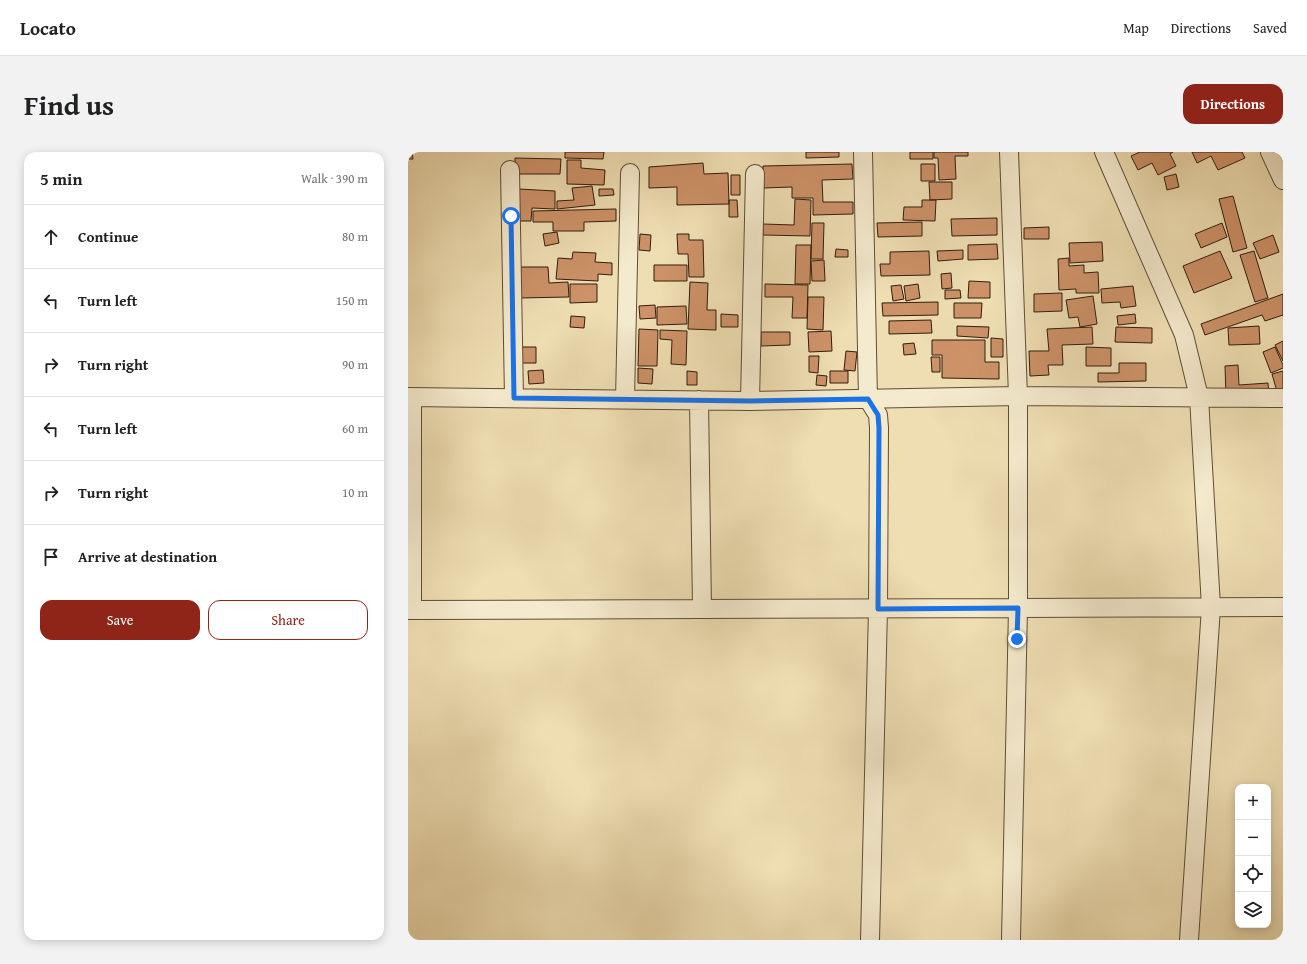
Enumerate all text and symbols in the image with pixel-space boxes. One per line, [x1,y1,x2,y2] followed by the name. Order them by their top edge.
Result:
[20,14,76,42] text: Locato
[1123,18,1149,38] text: Map
[1171,18,1231,38] text: Directions
[1253,18,1287,38] text: Saved
[24,84,114,125] text: Find us
[1183,84,1283,124] button: Directions
[40,166,82,191] text: 5 min
[301,169,368,188] text: Walk · 390 m
[502,207,520,225] route start
[40,226,62,248] icon: ahead
[78,226,139,247] text: Continue
[342,227,368,246] text: 80 m
[40,290,62,312] icon: left
[78,290,137,311] text: Turn left
[336,291,368,310] text: 150 m
[40,354,62,376] icon: right
[78,354,149,375] text: Turn right
[342,355,368,374] text: 90 m
[40,418,62,440] icon: left
[78,418,137,439] text: Turn left
[342,419,368,438] text: 60 m
[40,482,62,504] icon: right
[78,482,149,503] text: Turn right
[342,483,368,502] text: 10 m
[40,546,62,568] icon: arrive
[78,546,217,567] text: Arrive at destination
[40,600,200,640] button: Save
[208,600,368,640] button: Share
[1008,630,1026,648] route end
[1235,784,1271,928] map controls
[1235,784,1271,820] button: +
[1235,820,1271,856] button: −
[1235,856,1271,892] button: locate
[1235,892,1271,928] button: layers

